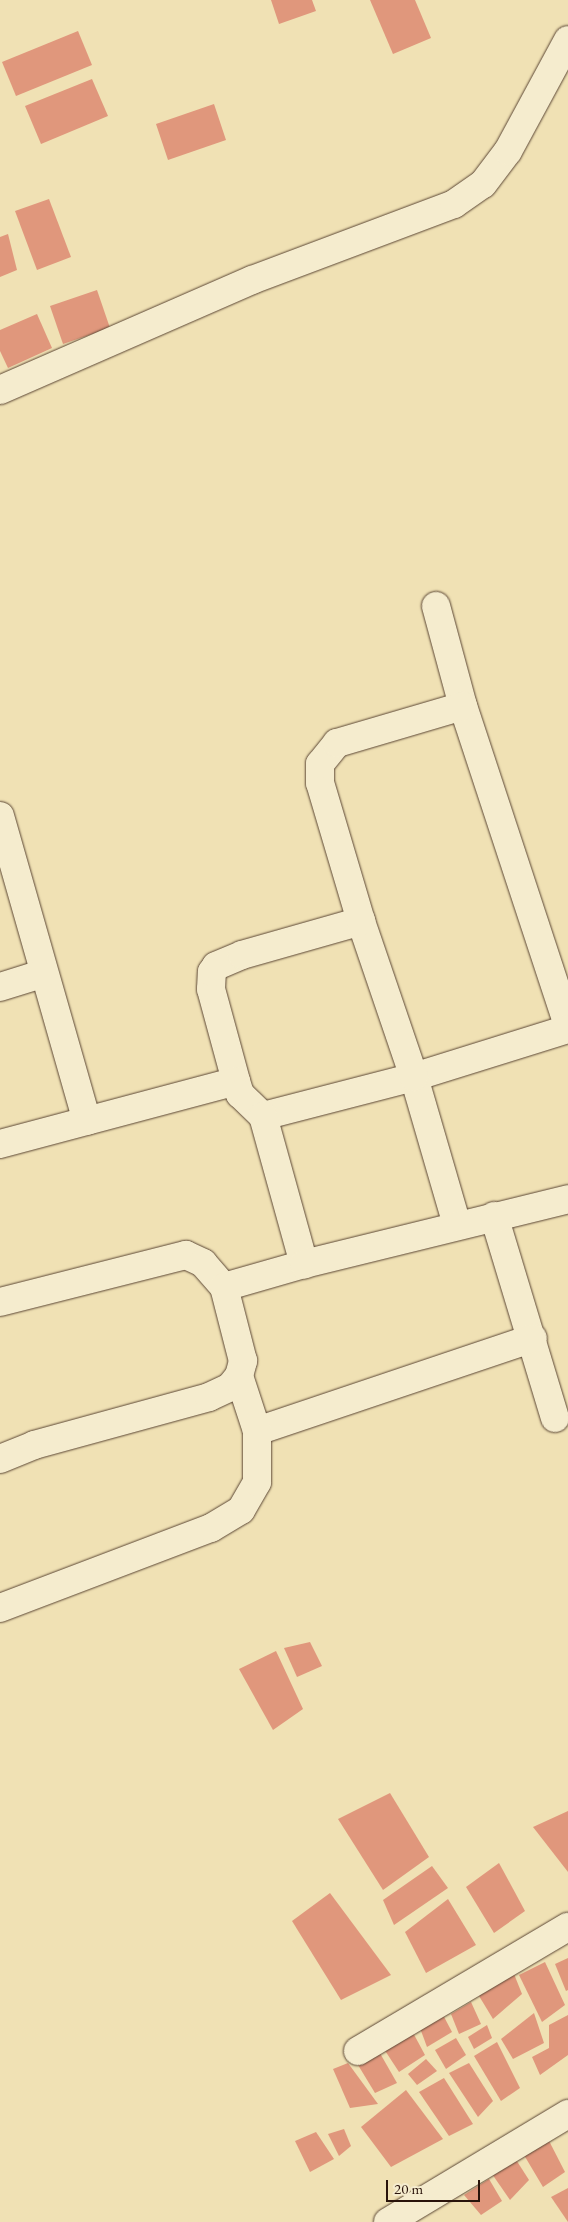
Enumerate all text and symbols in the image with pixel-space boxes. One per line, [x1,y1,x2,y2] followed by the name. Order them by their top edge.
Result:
[388,2170,482,2202] scale bar
[394,2179,423,2198] text: 20 m

